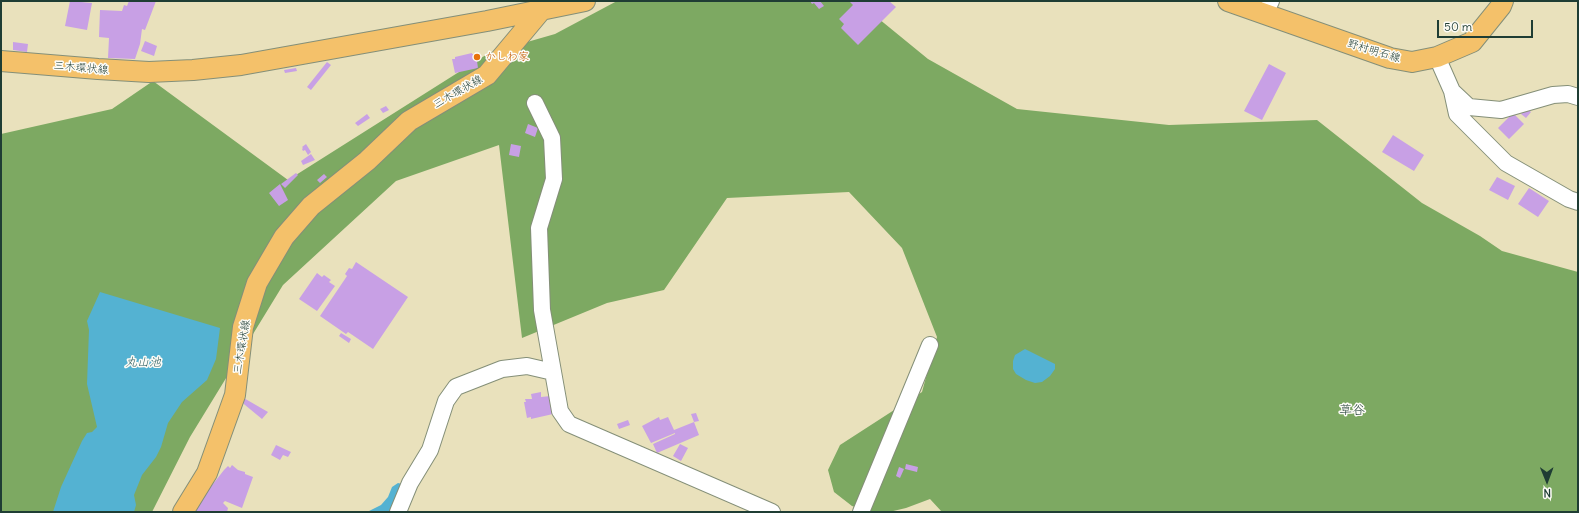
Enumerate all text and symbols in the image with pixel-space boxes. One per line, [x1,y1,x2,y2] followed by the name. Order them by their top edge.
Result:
[1439,12,1535,38] scale bar
[1444,19,1472,34] text: 50 m
[1346,37,1402,65] street label: 野村明石線
[485,50,529,64] place label: かしわ家
[472,52,482,62] marker: かしわ家
[53,59,109,77] street label: 三木環状線
[431,73,485,111] street label: 三木環状線
[231,319,253,375] street label: 三木環状線
[125,356,161,370] water label: 丸山池
[1339,402,1365,418] district label: 草谷
[1527,461,1567,501] north arrow
[1543,486,1551,500] text: N

